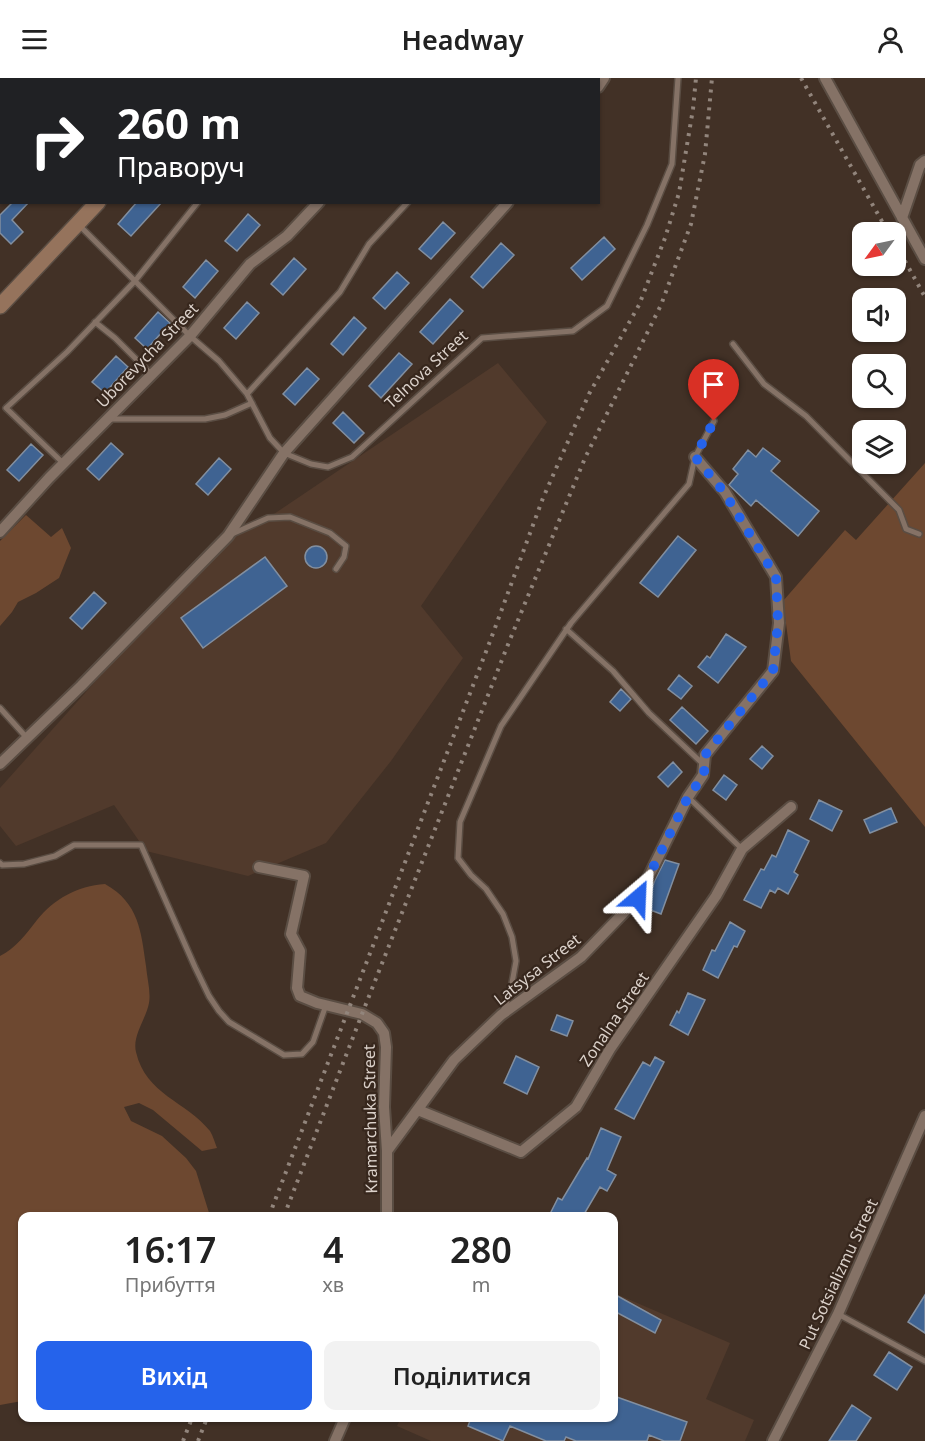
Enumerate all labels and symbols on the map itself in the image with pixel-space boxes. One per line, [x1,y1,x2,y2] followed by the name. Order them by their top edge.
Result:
[852,222,906,276] north arrow
[91,298,203,412] street label: Uborevycha Street
[380,325,472,413] street label: Telnova Street
[688,359,739,421] pin
[606,866,670,930] position arrow
[489,928,585,1010] street label: Latsysa Street
[574,967,654,1071] street label: Zonalna Street
[358,1044,382,1194] street label: Kramarchuka Street
[793,1195,883,1353] street label: Put Sotsializmu Street

